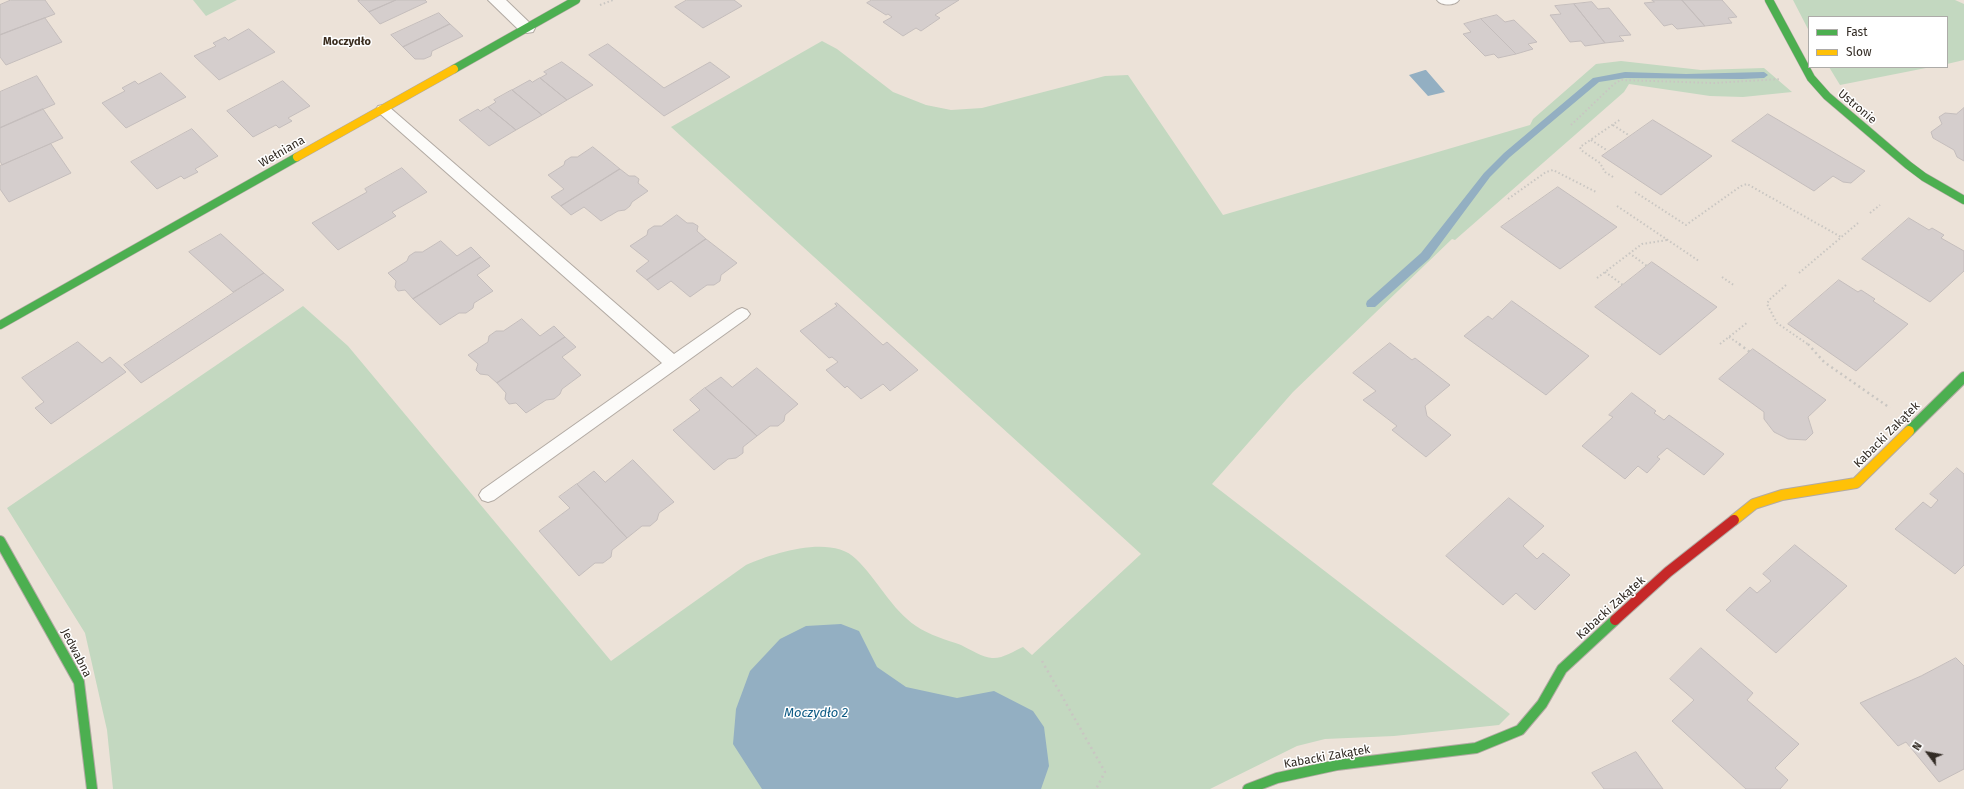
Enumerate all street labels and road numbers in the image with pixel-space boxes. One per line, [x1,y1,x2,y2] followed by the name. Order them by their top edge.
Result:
[1835,87,1879,127] street label: Ustronie
[256,133,308,171] street label: Wełniana
[1851,399,1923,471] street label: Kabacki Zakątek
[1574,573,1648,643] street label: Kabacki Zakątek
[58,626,94,680] street label: Jedwabna
[1283,742,1371,772] street label: Kabacki Zakątek

